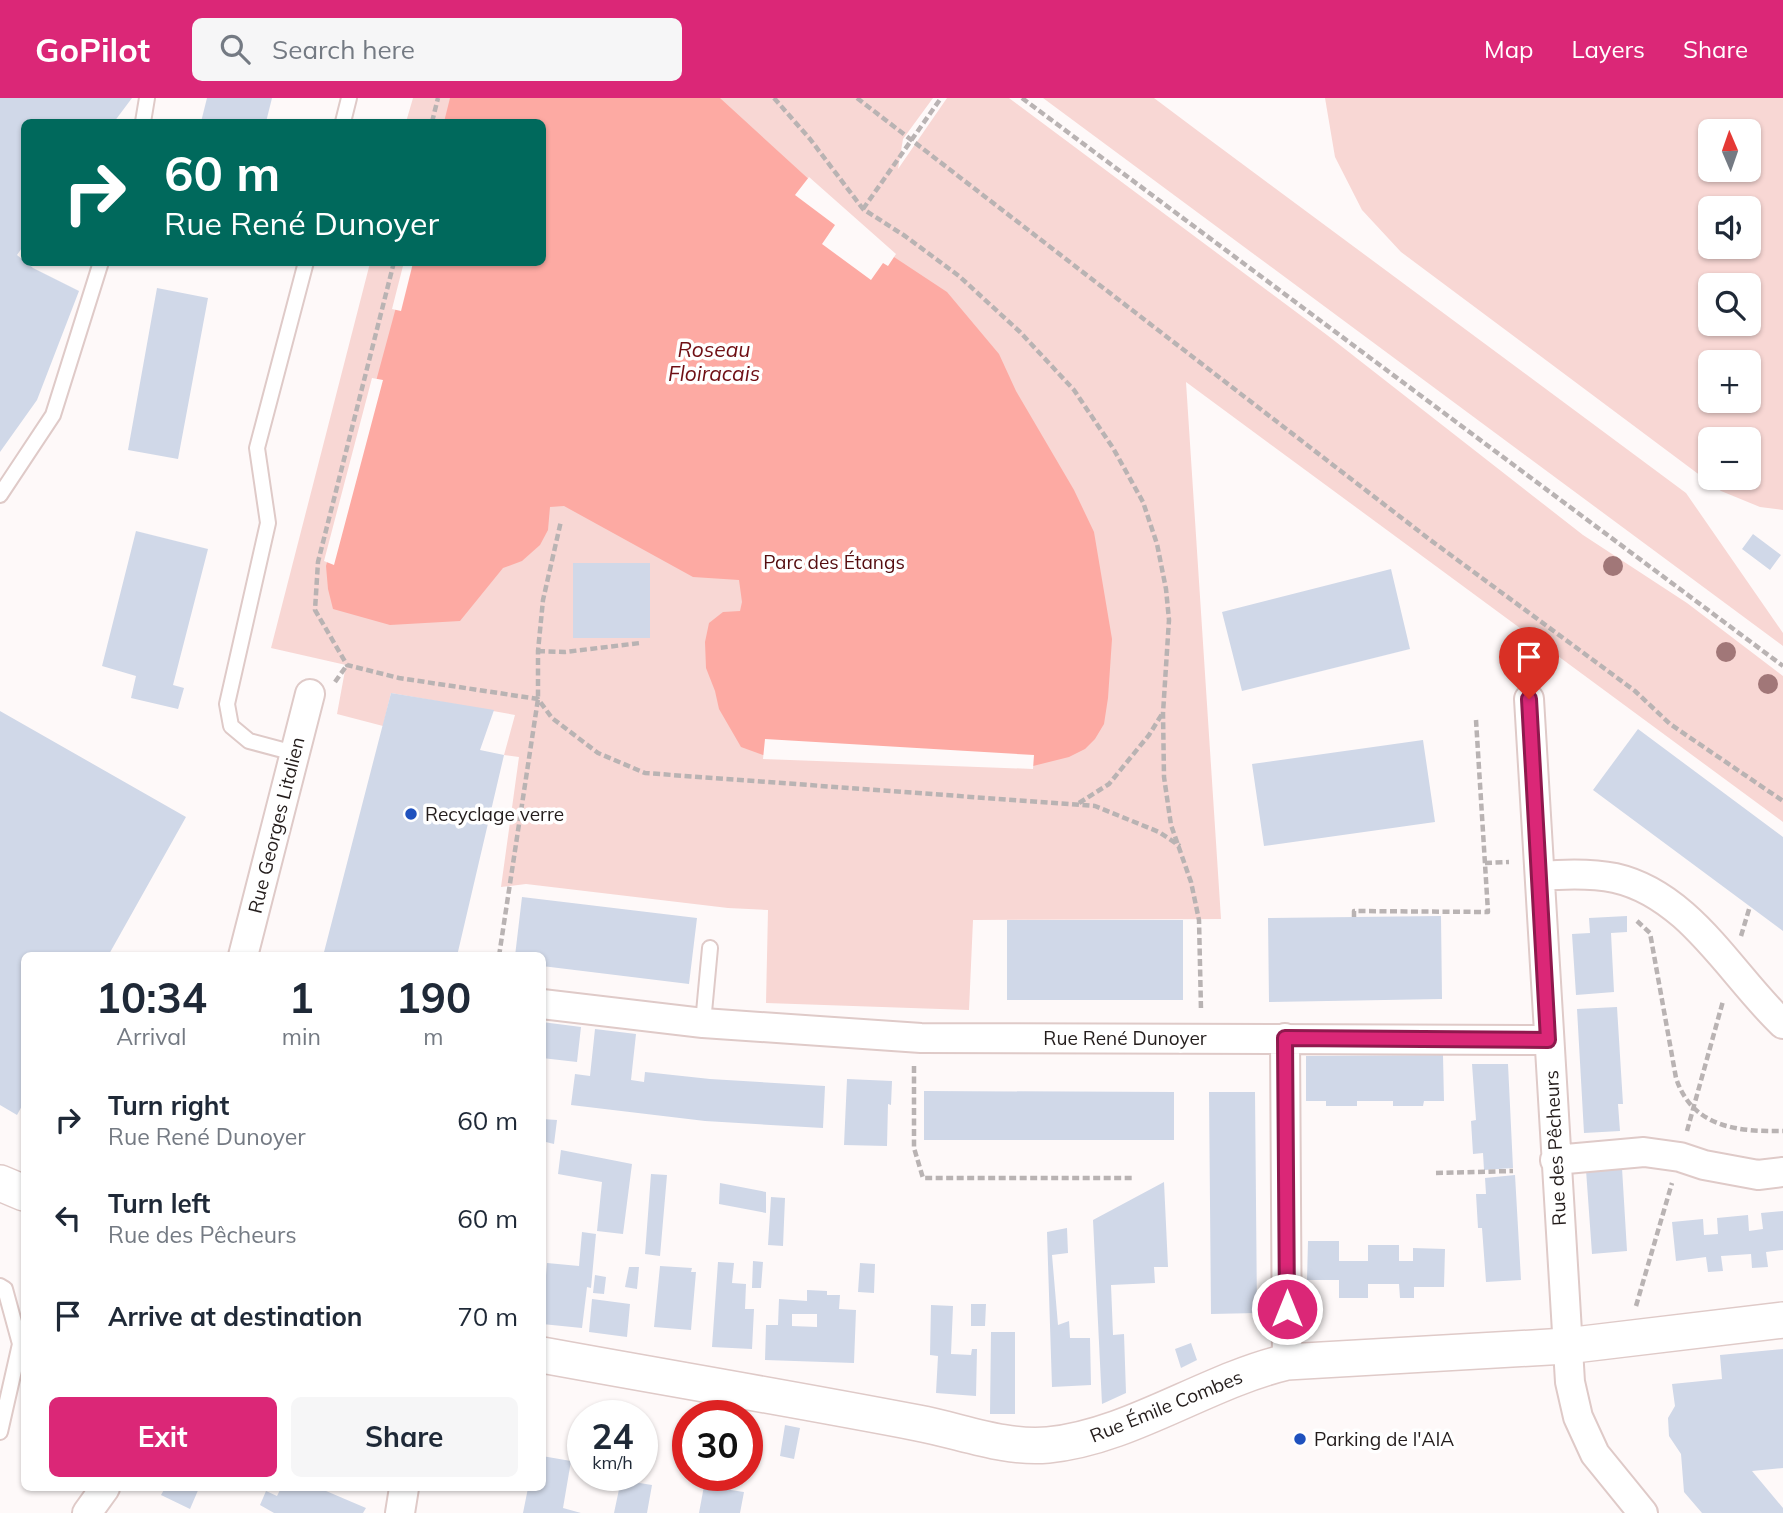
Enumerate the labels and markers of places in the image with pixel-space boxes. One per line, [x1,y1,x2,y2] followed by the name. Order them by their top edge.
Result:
[1499,627,1559,699] pin
[425,802,564,826] place label: Recyclage verre
[403,806,419,822] marker: Recyclage verre
[1314,1427,1454,1451] place label: Parking de l'AIA
[1292,1431,1308,1447] marker: Parking de l'AIA

